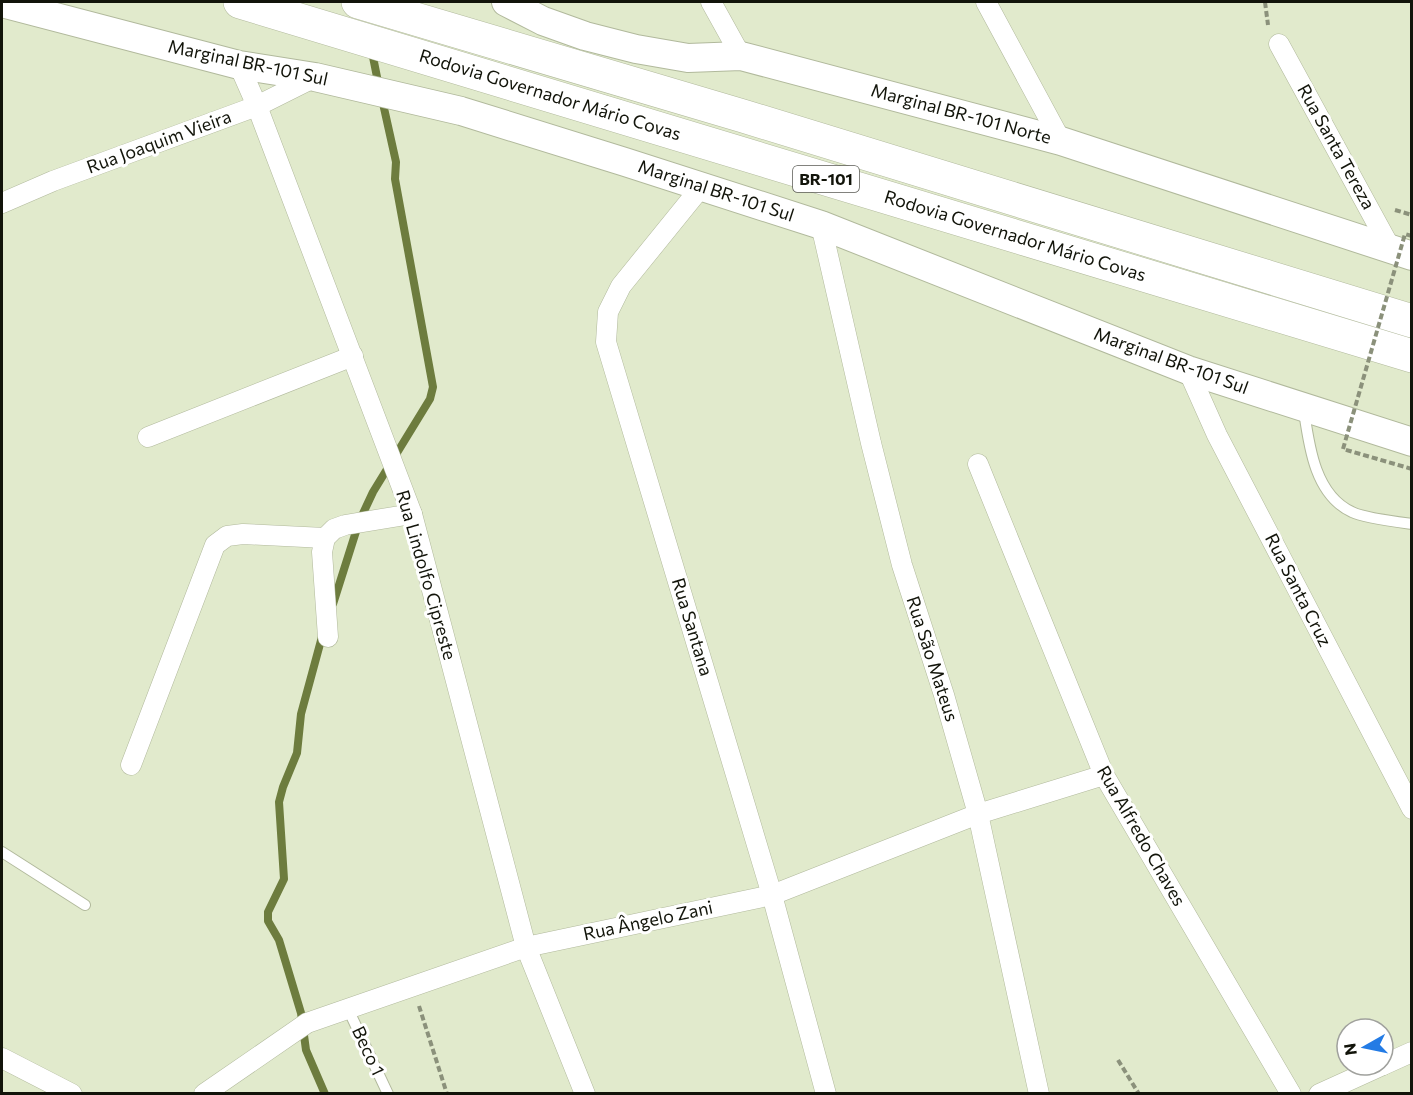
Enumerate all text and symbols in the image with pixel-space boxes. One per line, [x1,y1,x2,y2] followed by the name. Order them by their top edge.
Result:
[166,34,330,90] street label: Marginal BR-101 Sul
[417,44,684,144] street label: Rodovia Governador Mário Covas
[869,78,1054,148] street label: Marginal BR-101 Norte
[1293,80,1380,213] street label: Rua Santa Tereza
[83,105,234,177] street label: Rua Joaquim Vieira
[635,154,797,226] street label: Marginal BR-101 Sul
[793,166,859,192] road number: BR-101
[882,185,1149,285] street label: Rodovia Governador Mário Covas
[1091,322,1252,398] street label: Marginal BR-101 Sul
[392,487,462,662] street label: Rua Lindolfo Cipreste
[1261,529,1337,650] street label: Rua Santa Cruz
[668,575,718,679] street label: Rua Santana
[902,593,964,724] street label: Rua São Mateus
[1093,761,1191,910] street label: Rua Alfredo Chaves
[581,896,715,944] street label: Rua Ângelo Zani
[1335,1017,1395,1077] north arrow
[348,1022,390,1079] street label: Beco 1
[1339,1042,1360,1057] text: N

